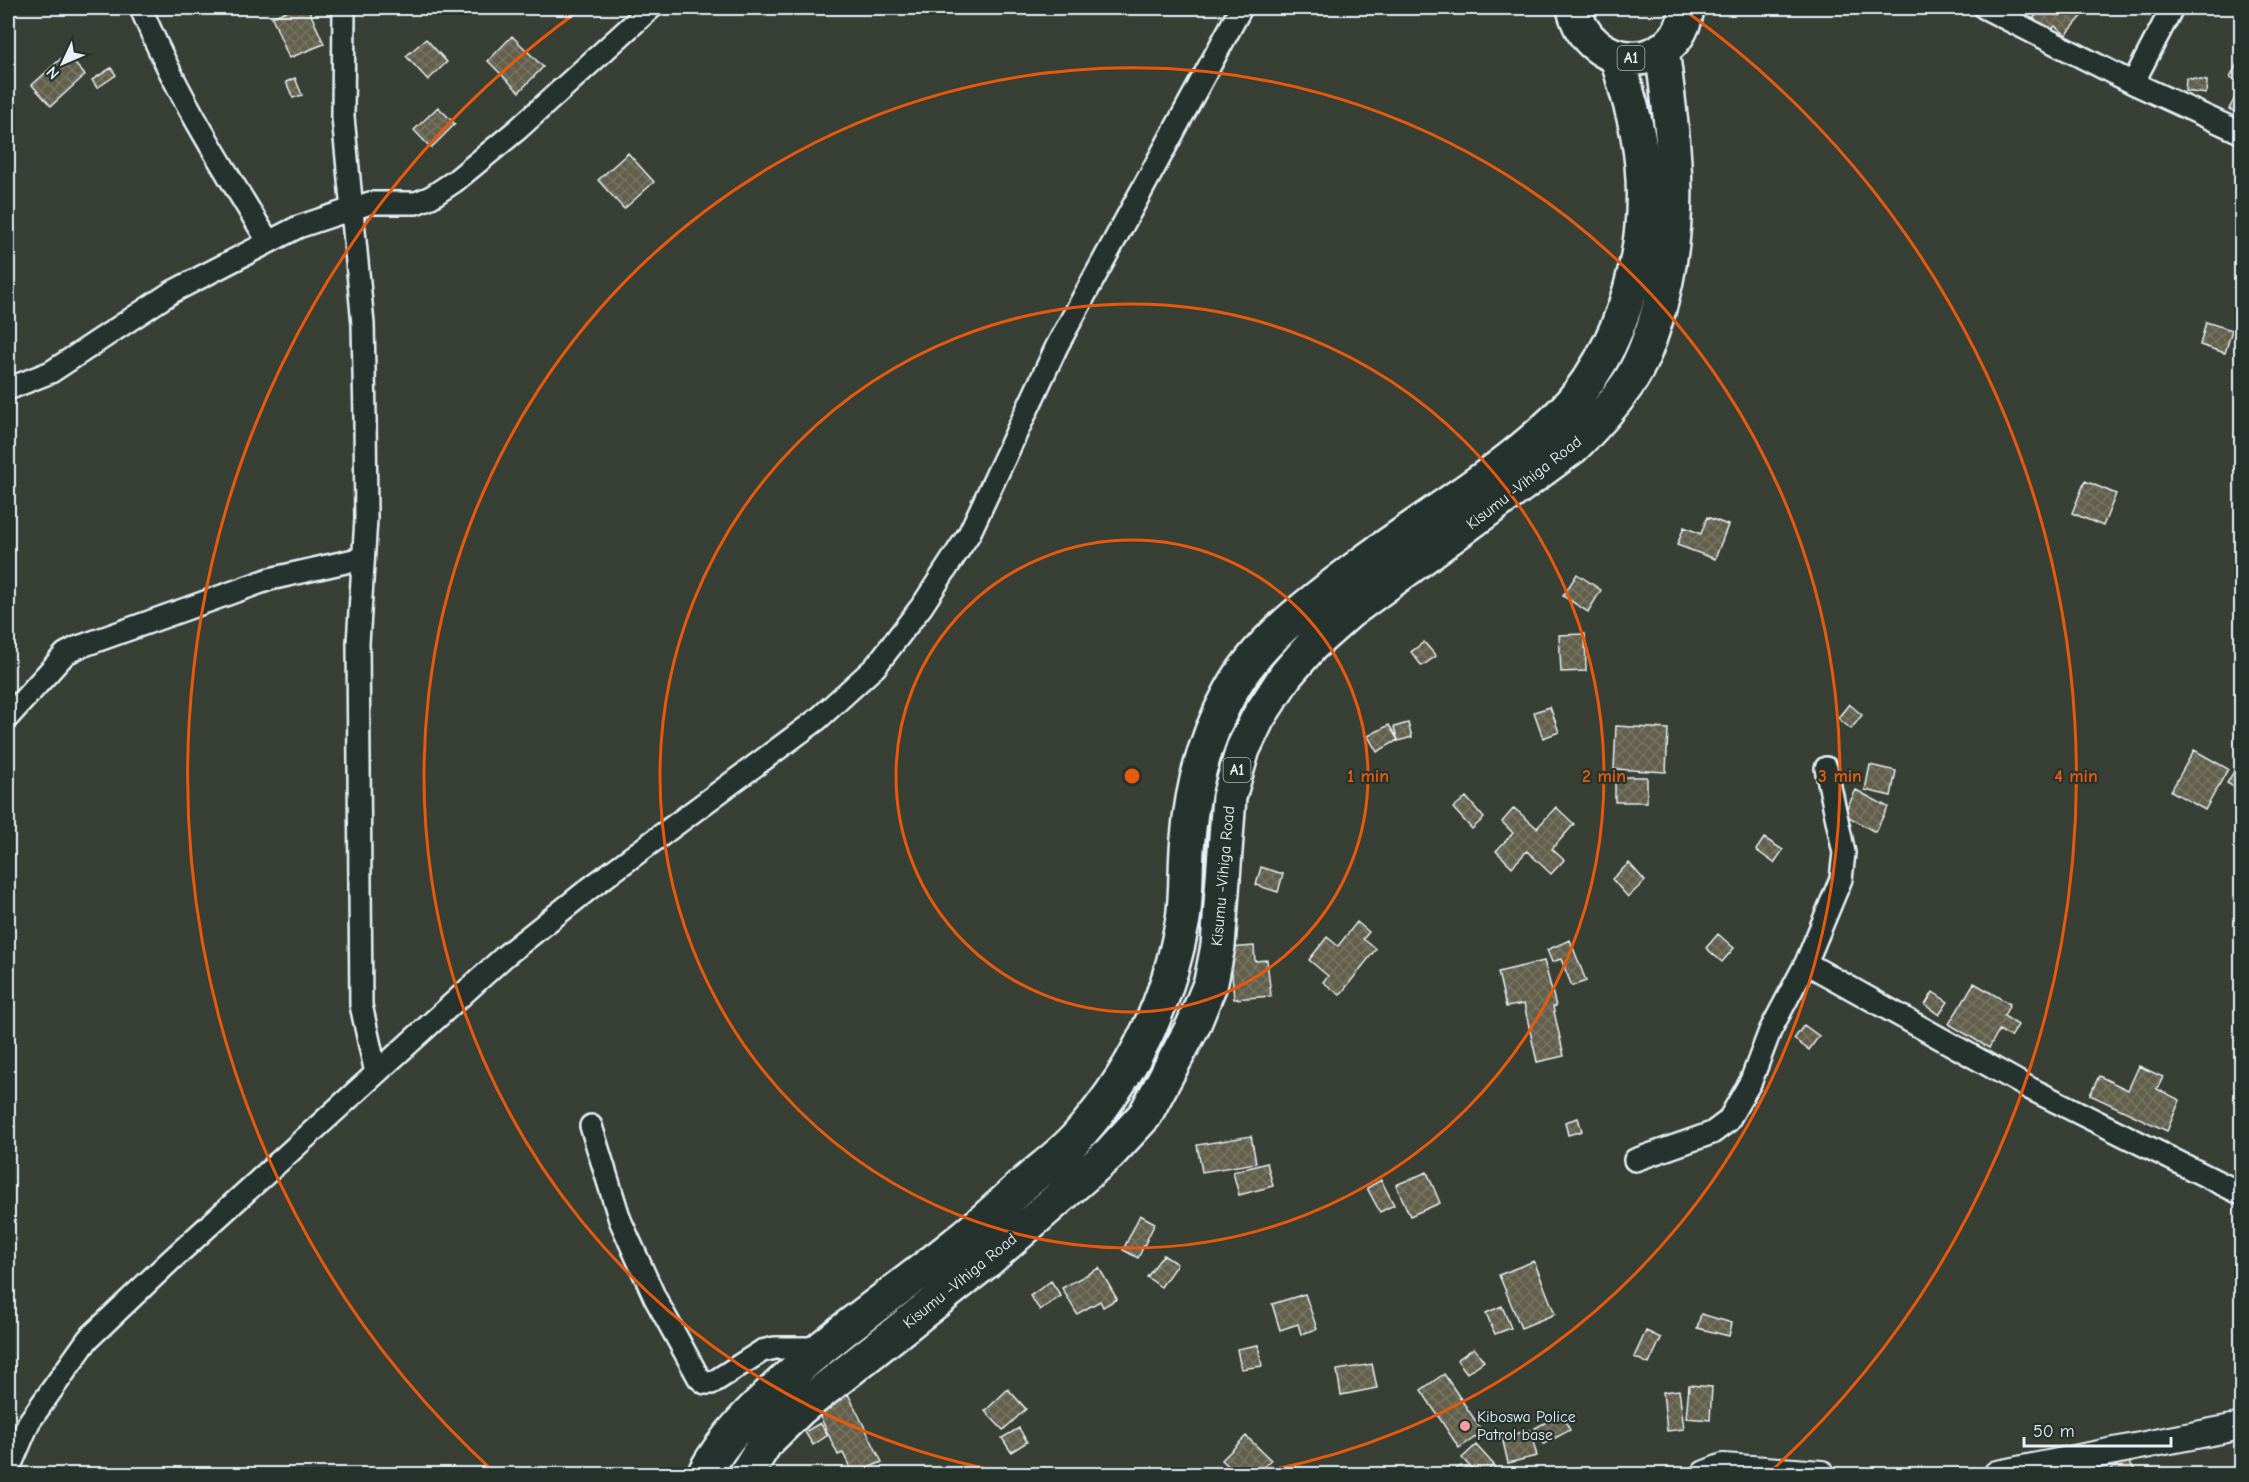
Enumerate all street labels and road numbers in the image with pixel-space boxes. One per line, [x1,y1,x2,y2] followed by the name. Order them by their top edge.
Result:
[1618,46,1644,70] road number: A1
[1463,433,1585,533] street label: Kisumu -Vihiga Road
[1224,758,1250,782] road number: A1
[1208,805,1238,947] street label: Kisumu -Vihiga Road
[900,1230,1020,1332] street label: Kisumu -Vihiga Road

